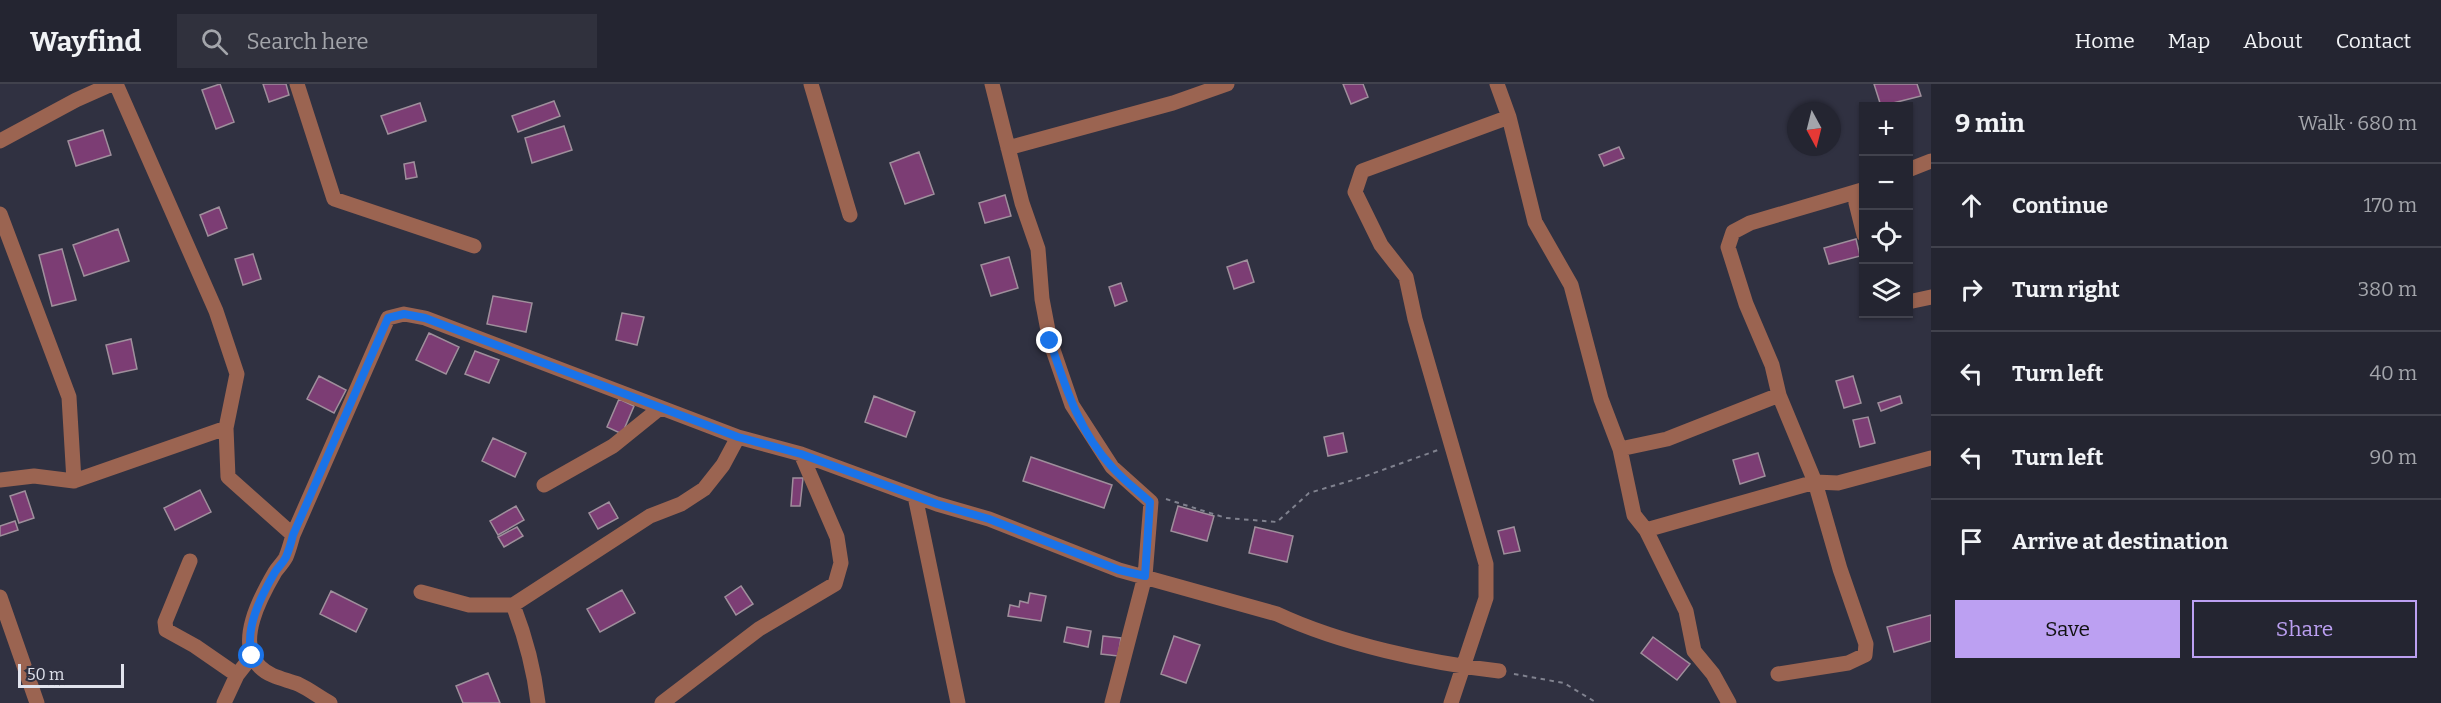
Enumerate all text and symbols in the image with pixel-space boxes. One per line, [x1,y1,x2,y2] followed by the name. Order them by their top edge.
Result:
[177,14,597,68] search box
[30,25,141,58] text: Wayfind
[198,25,231,58] icon: search
[246,28,369,55] text: Search here
[2075,28,2135,54] text: Home
[2168,28,2210,54] text: Map
[2243,28,2303,54] text: About
[2336,28,2411,54] text: Contact
[1787,102,1841,156] north arrow
[1859,102,1913,318] map controls
[1859,102,1913,156] button: +
[1955,108,2025,139] text: 9 min
[2298,111,2417,135] text: Walk · 680 m
[1859,156,1913,210] button: −
[1955,189,1988,222] icon: ahead
[2012,192,2108,219] text: Continue
[2364,193,2417,217] text: 170 m
[1859,210,1913,264] button: locate
[1859,264,1913,318] button: layers
[1955,273,1988,306] icon: right
[2012,276,2120,303] text: Turn right
[2358,277,2417,301] text: 380 m
[1036,327,1062,353] route end
[1955,357,1988,390] icon: left
[2012,360,2104,387] text: Turn left
[2369,361,2417,385] text: 40 m
[1955,441,1988,474] icon: left
[2012,444,2104,471] text: Turn left
[2369,445,2417,469] text: 90 m
[1955,525,1988,558] icon: arrive
[2012,528,2228,555] text: Arrive at destination
[1955,600,2180,658] button: Save
[2192,600,2417,658] button: Share
[238,642,264,668] route start
[18,661,124,688] scale bar
[27,665,64,684] text: 50 m

